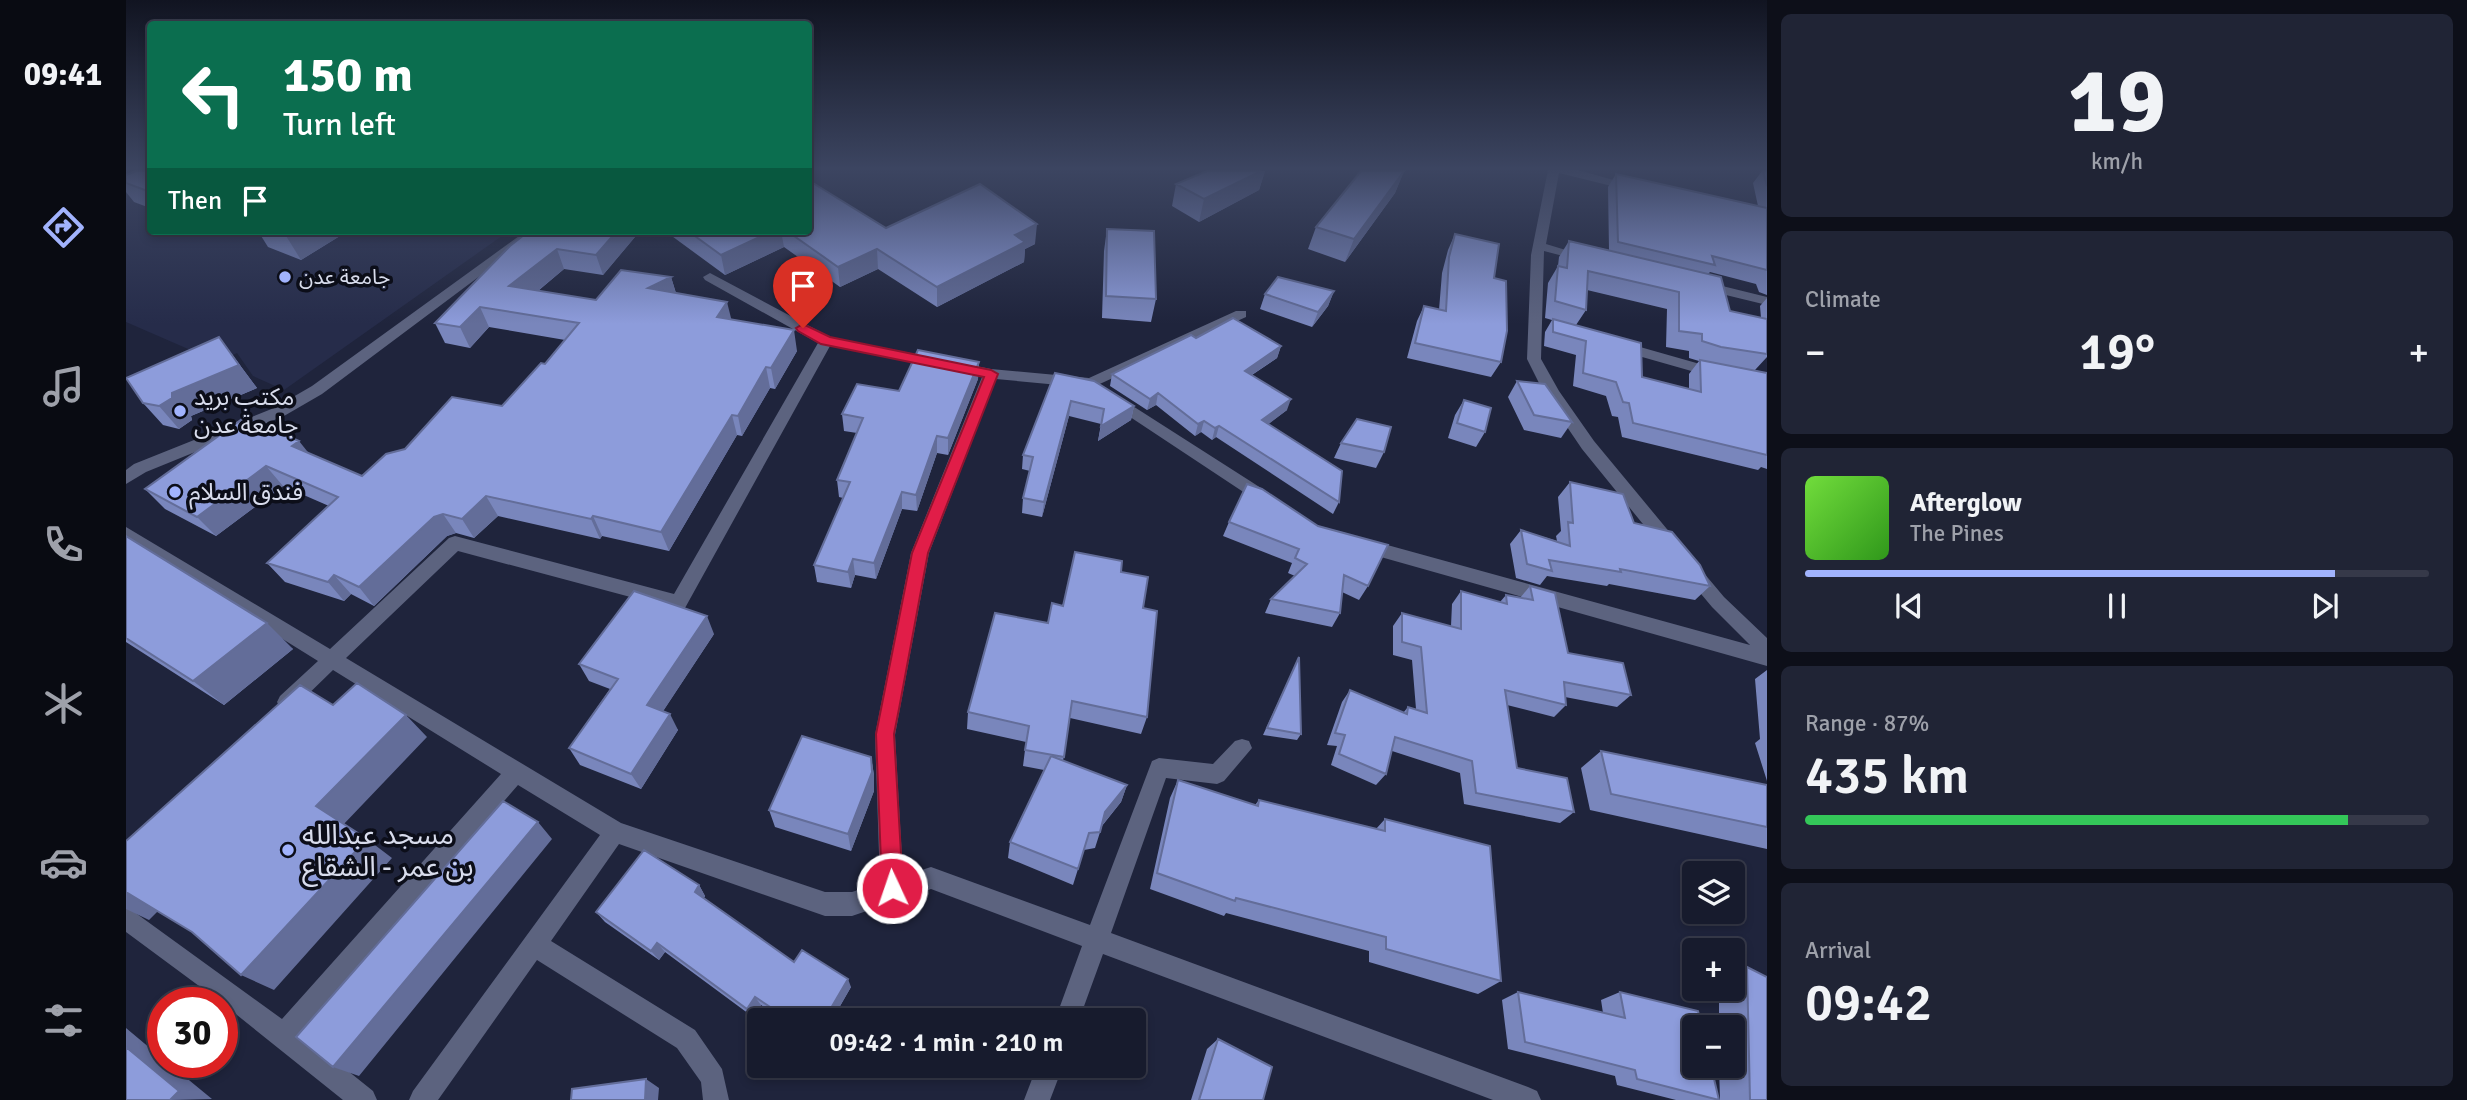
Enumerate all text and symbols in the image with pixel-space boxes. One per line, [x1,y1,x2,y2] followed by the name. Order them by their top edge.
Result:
[283,45,413,105] text: 150 m
[2068,45,2166,158] text: 19
[168,49,259,140] icon: left
[24,55,102,94] text: 09:41
[283,105,396,144] text: Turn left
[2091,147,2143,176] text: km/h
[236,182,274,220] icon: arrive
[168,185,222,217] text: Then
[39,203,88,252] icon: directions
[773,256,833,328] pin
[299,264,390,290] place label: جامعة عدن
[784,267,822,305] icon: arrive
[277,269,293,285] marker: جامعة عدن
[1805,285,1881,314] text: Climate
[2079,320,2155,384] text: 19°
[1805,329,1826,376] text: −
[2408,329,2429,376] text: +
[39,362,88,411] icon: music
[194,382,298,440] place label: مكتب بريد جامعة عدن
[172,403,188,419] marker: مكتب بريد جامعة عدن
[189,477,303,510] place label: فندق السلام
[167,484,183,500] marker: فندق السلام
[1910,487,2022,519] text: Afterglow
[1910,519,2004,548] text: The Pines
[39,520,88,569] icon: phone
[1890,587,1928,625] icon: previous
[2098,587,2136,625] icon: pause
[2306,587,2344,625] icon: next
[39,679,88,728] icon: climate
[1805,709,1929,738] text: Range · 87%
[1805,744,1969,808] text: 435 km
[302,818,474,887] place label: مسجد عبدالله بن عمر - الشقاع
[39,838,88,887] icon: car
[280,842,296,858] marker: مسجد عبدالله بن عمر - الشقاع
[855,851,929,925] position arrow
[1682,861,1745,1078] map controls
[1682,861,1745,924] button: layers
[1805,936,1871,965] text: Arrival
[1682,938,1745,1001] button: +
[1805,971,1932,1035] text: 09:42
[147,987,238,1078] speed limit sign: 30
[39,996,88,1045] icon: filters
[1682,1015,1745,1078] button: −
[830,1027,1063,1059] text: 09:42 · 1 min · 210 m

